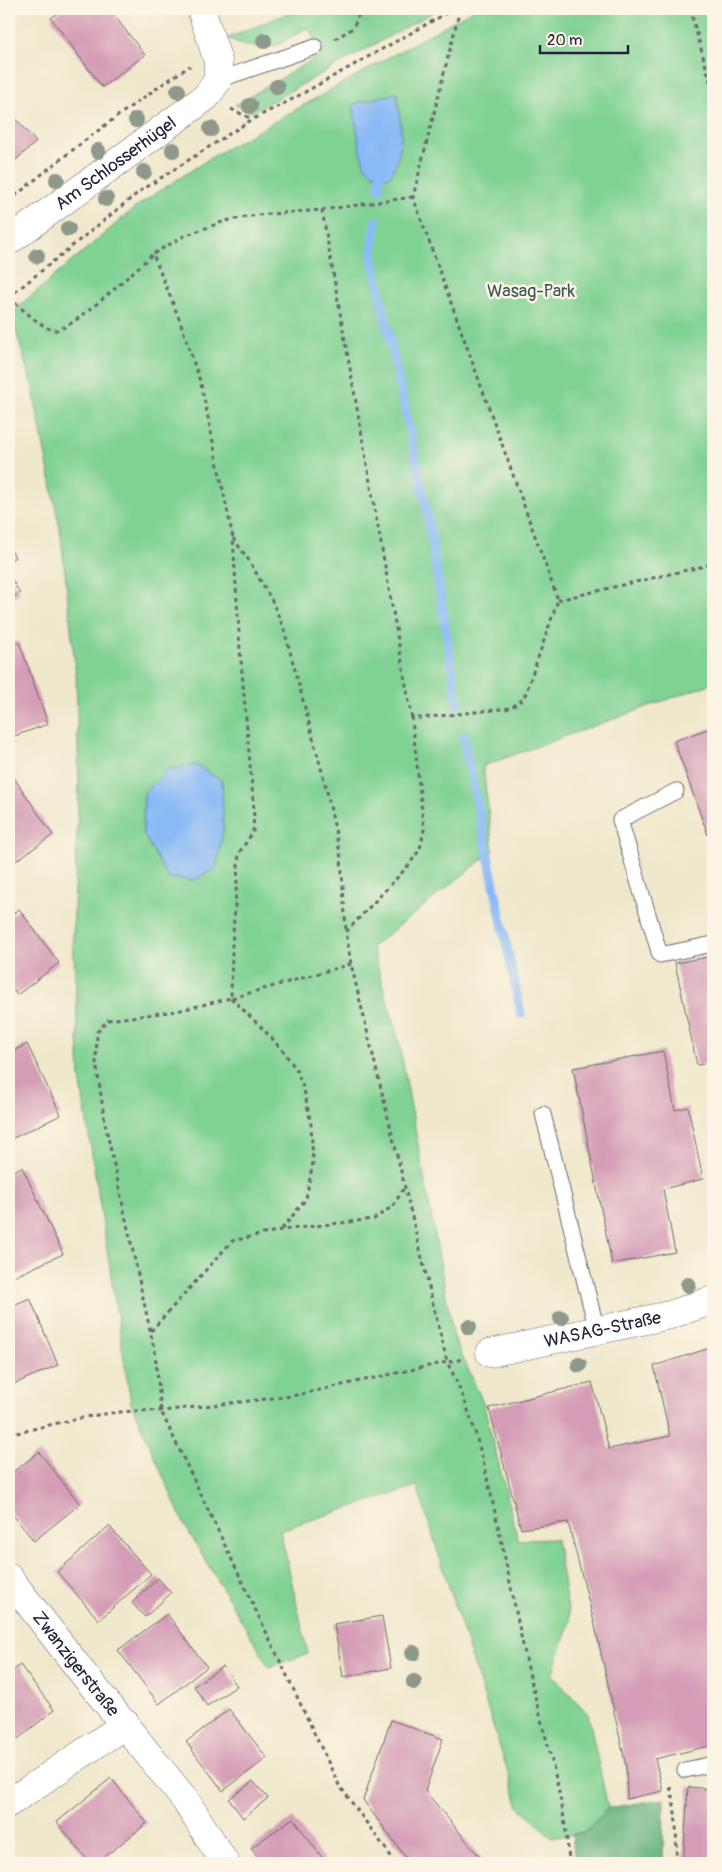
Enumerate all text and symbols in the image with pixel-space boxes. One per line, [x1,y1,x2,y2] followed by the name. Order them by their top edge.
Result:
[540,22,627,54] scale bar
[547,31,582,50] text: 20 m
[51,112,181,215] street label: Am Schlosserhügel
[487,280,576,303] park label: Wasag-Park
[542,1306,663,1353] street label: WASAG-Straße
[27,1607,124,1722] street label: Zwanzigerstraße

